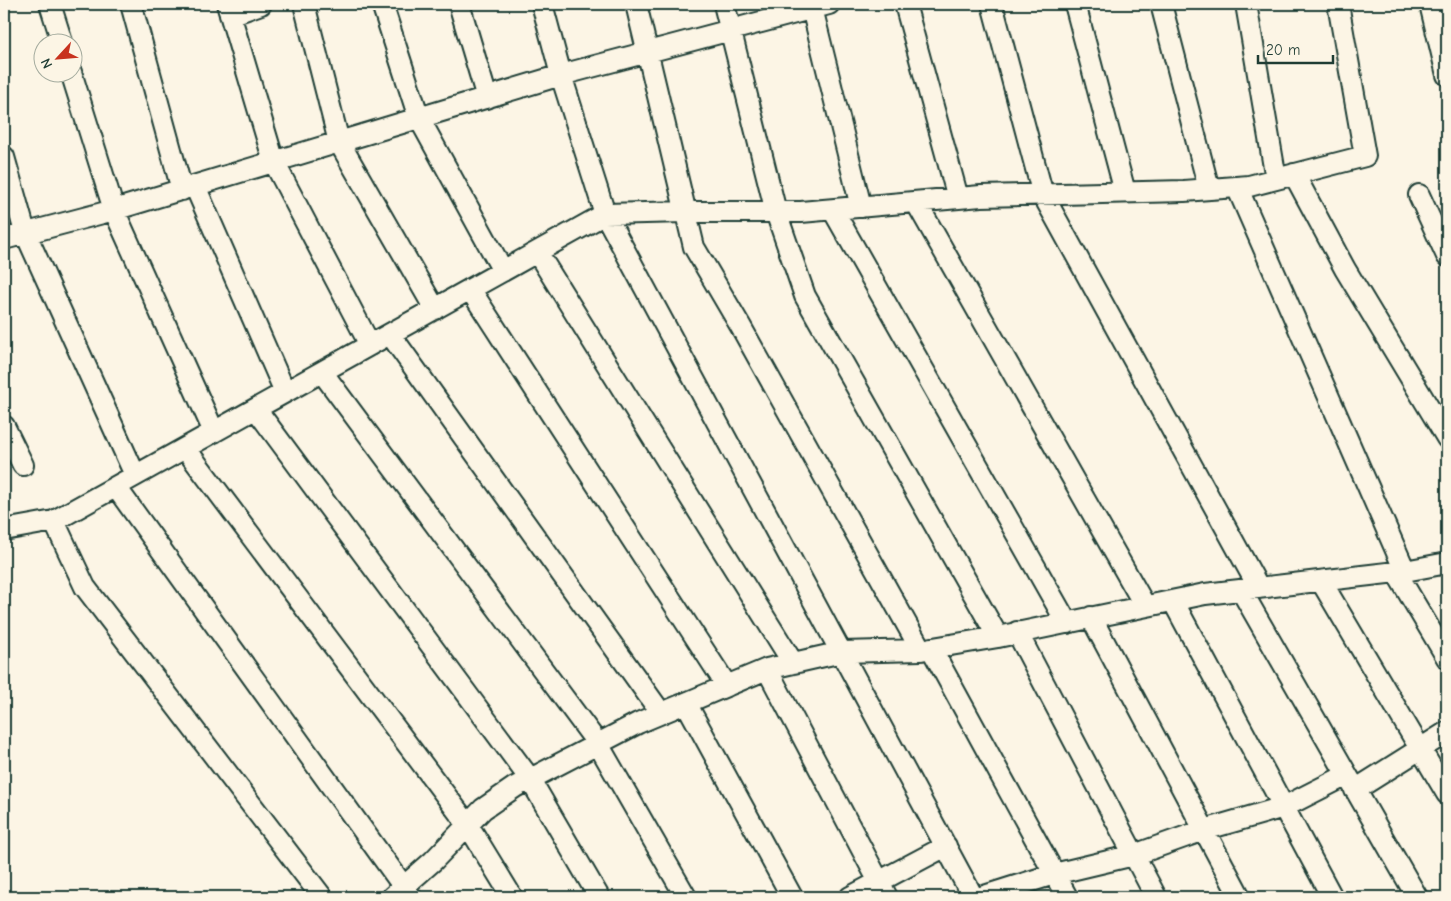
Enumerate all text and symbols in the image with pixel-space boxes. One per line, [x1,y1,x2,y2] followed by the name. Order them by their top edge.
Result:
[32,32,82,82] north arrow
[1258,32,1334,64] scale bar
[1266,41,1300,59] text: 20 m
[37,56,56,71] text: N

